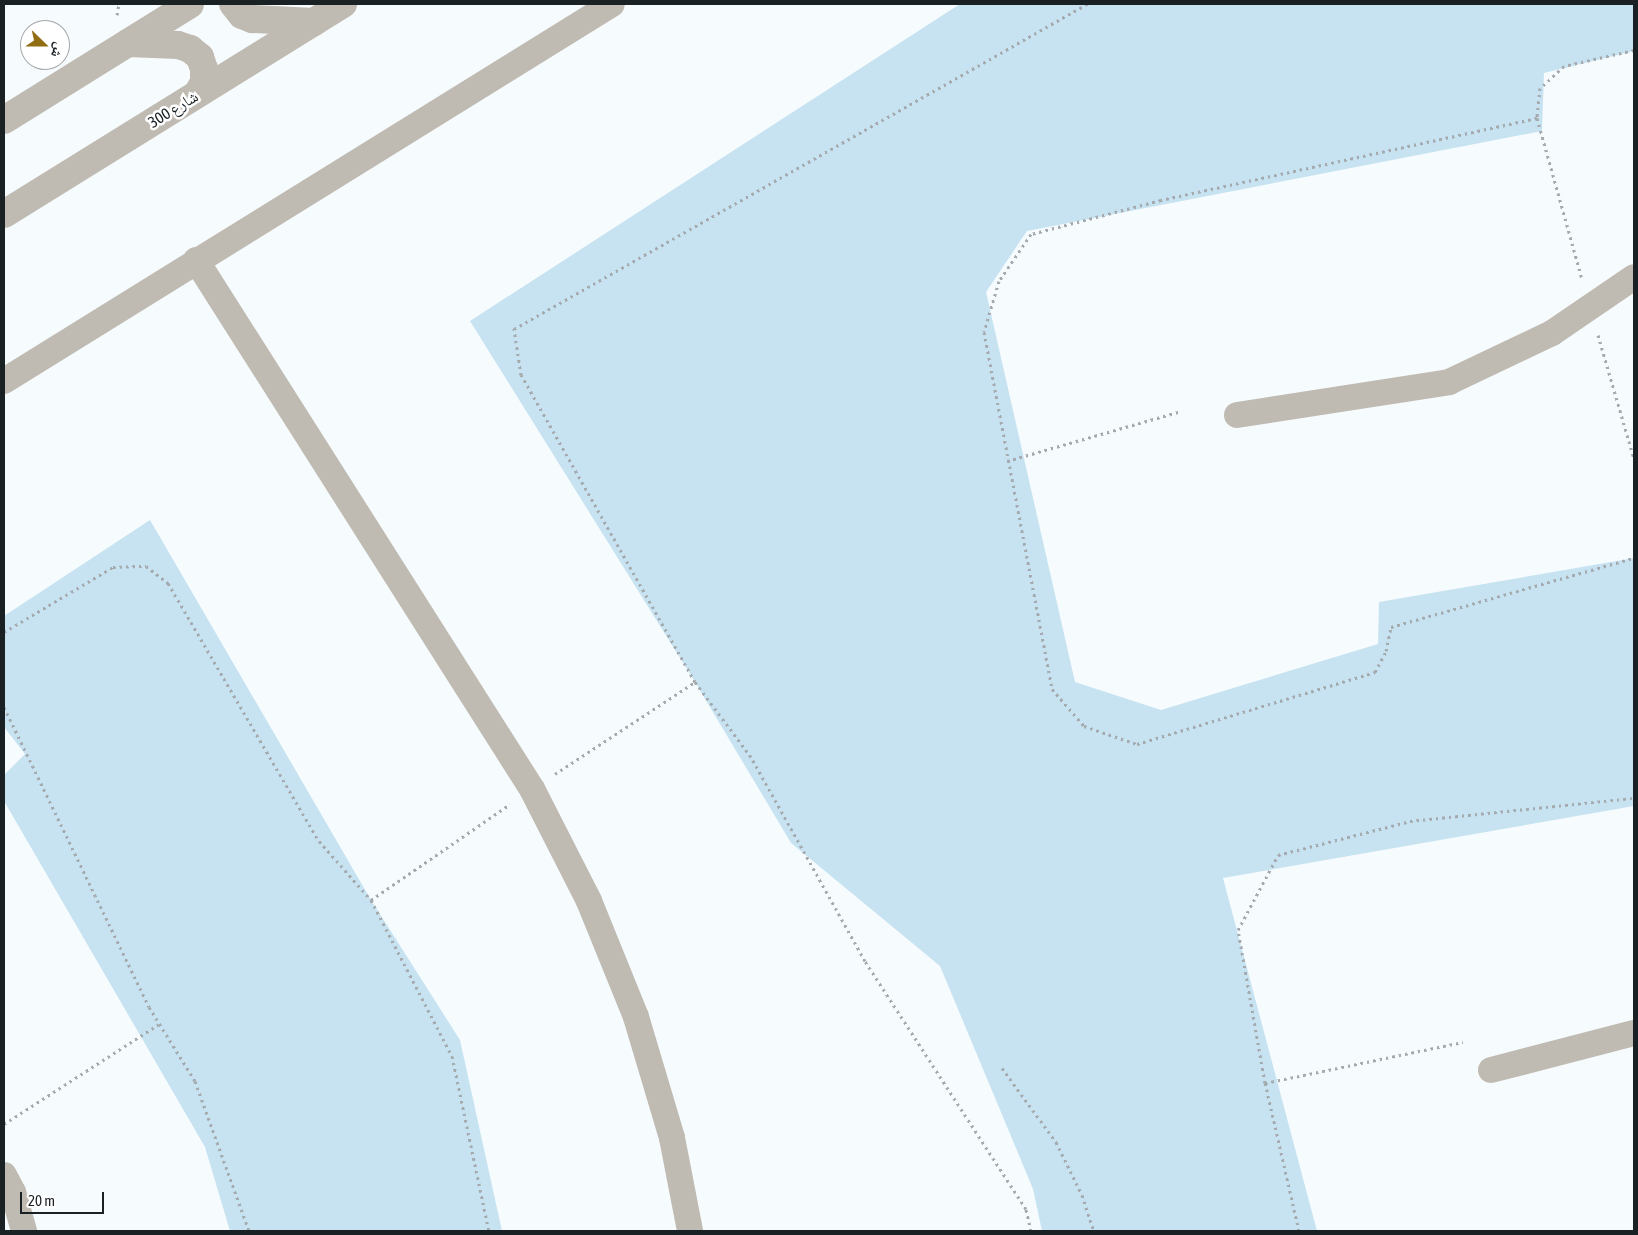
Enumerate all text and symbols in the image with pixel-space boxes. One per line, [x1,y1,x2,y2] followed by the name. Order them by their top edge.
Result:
[20,20,70,70] north arrow
[48,40,68,60] text: ش
[145,86,201,132] street label: شارع 300
[22,1182,106,1214] scale bar
[28,1192,55,1209] text: 20 m

